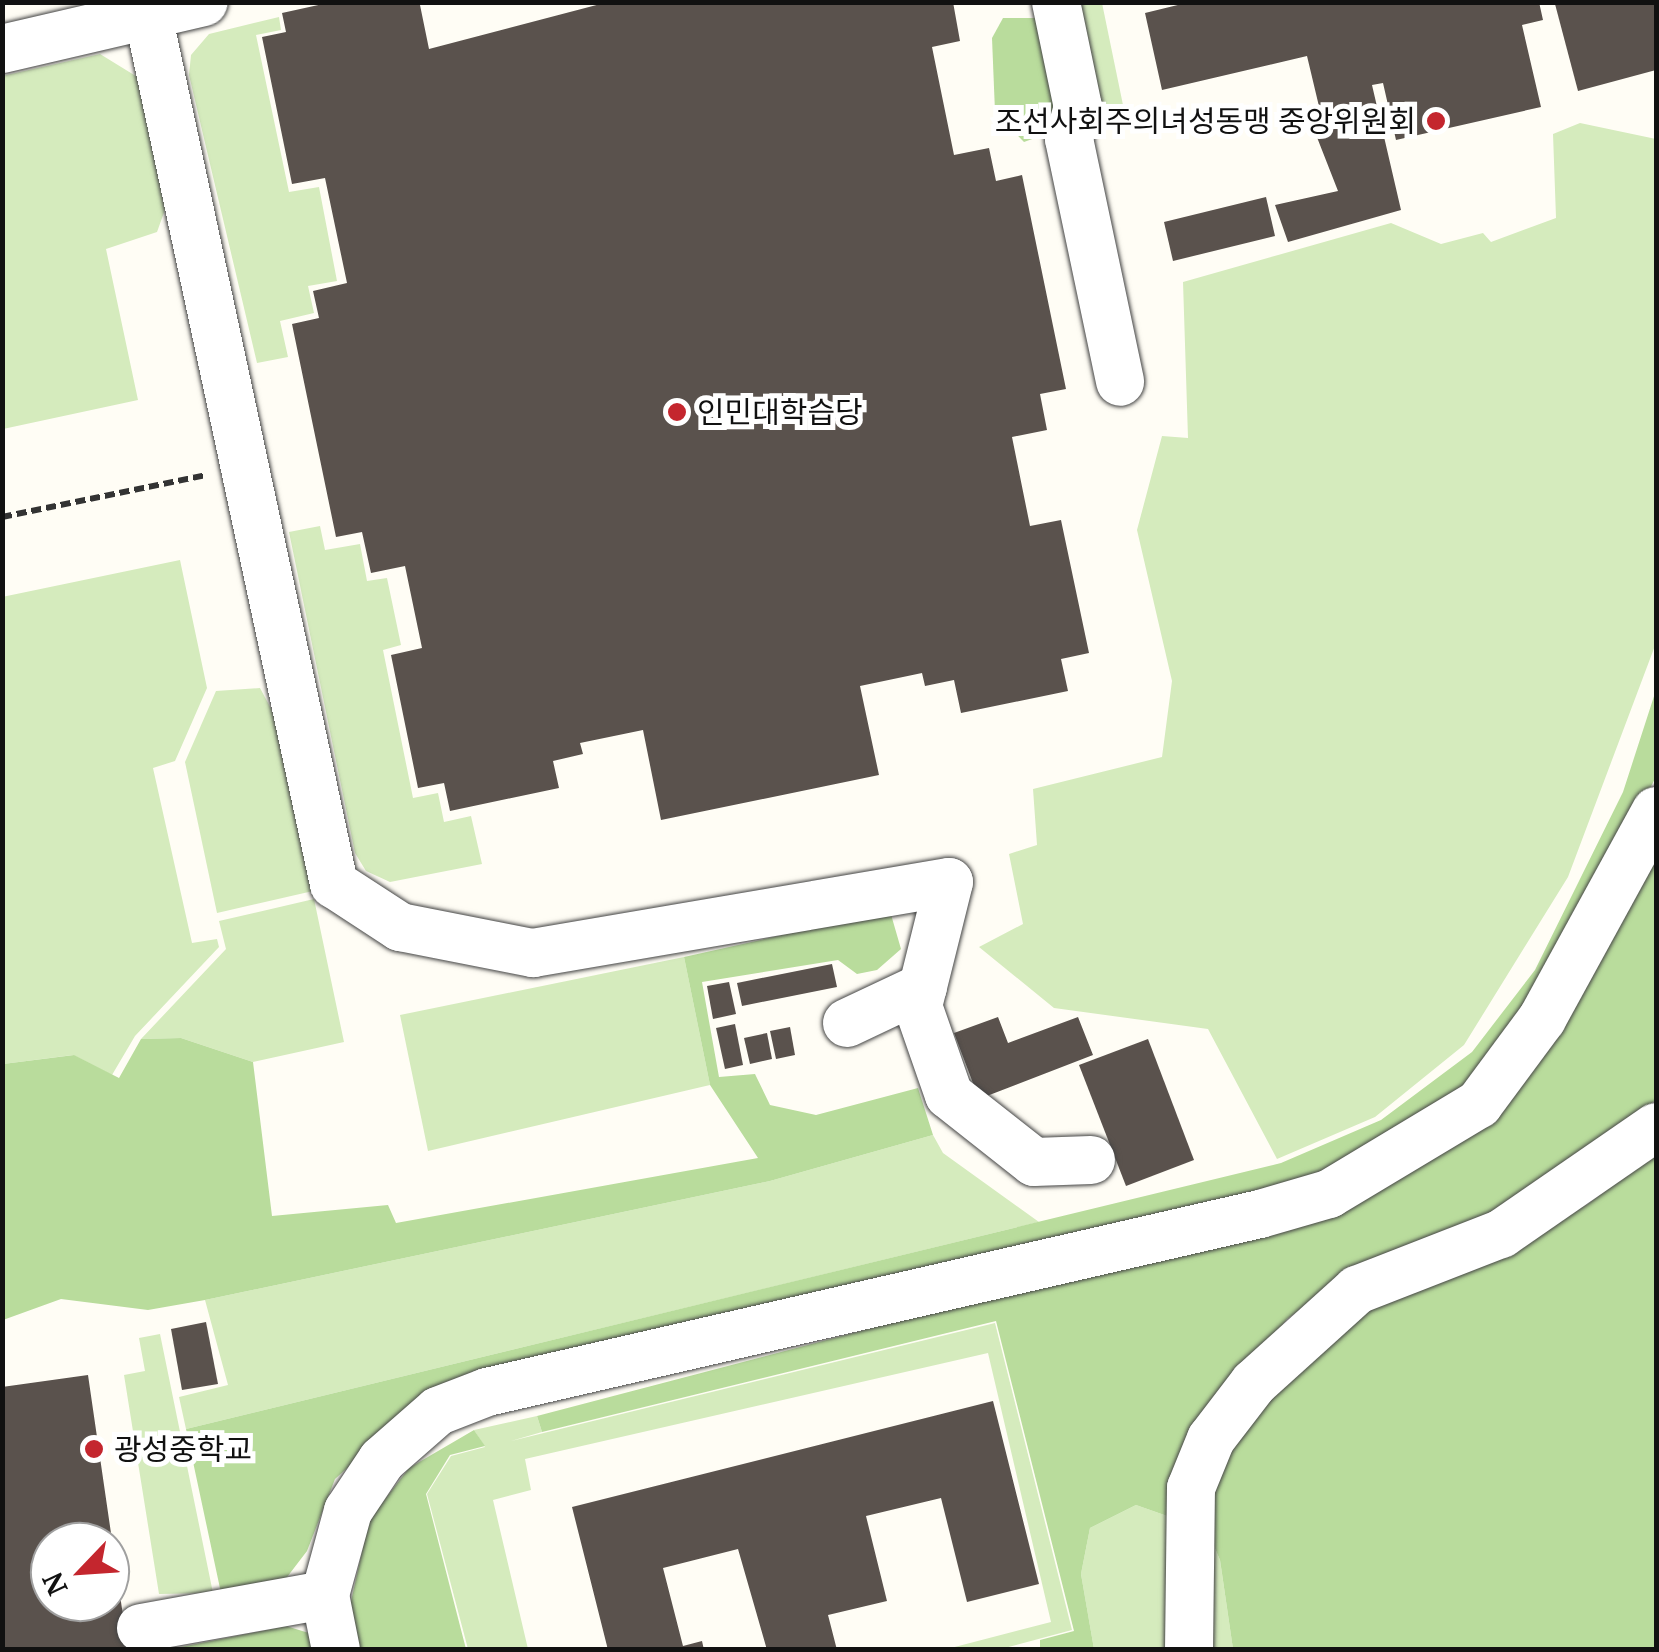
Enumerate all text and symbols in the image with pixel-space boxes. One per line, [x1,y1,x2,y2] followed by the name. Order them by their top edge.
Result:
[995,103,1416,139] place label: 조선사회주의녀성동맹 중앙위원회
[1425,110,1447,132] marker: 조선사회주의녀성동맹 중앙위원회
[697,394,863,430] place label: 인민대학습당
[666,401,688,423] marker: 인민대학습당
[114,1431,252,1467] place label: 광성중학교
[83,1438,105,1460] marker: 광성중학교
[30,1522,130,1622] north arrow
[33,1567,75,1601] text: N

